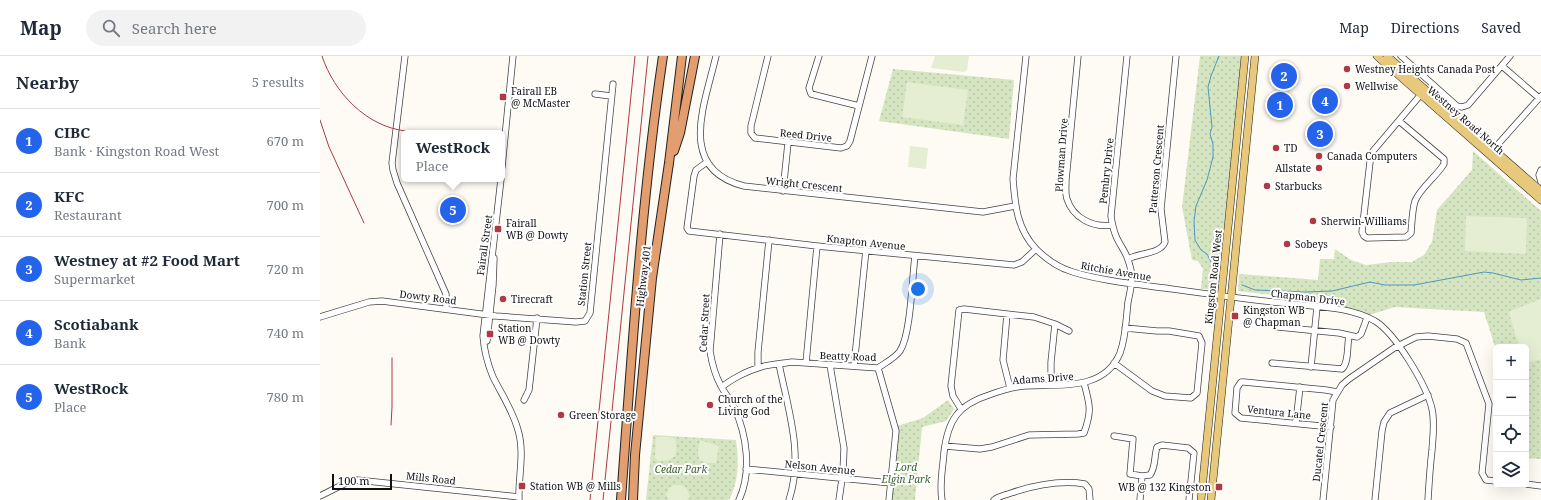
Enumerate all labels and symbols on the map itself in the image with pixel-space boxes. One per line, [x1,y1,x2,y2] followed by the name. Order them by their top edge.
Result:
[1271,61,1297,91] pin: 2
[1355,62,1496,76] place label: Westney Heights Canada Post
[1342,64,1352,74] marker: Westney Heights Canada Post
[1355,79,1398,93] place label: Wellwise
[1342,81,1352,91] marker: Wellwise
[1424,83,1508,158] street label: Westney Road North
[511,84,570,110] place label: Fairall EB @ McMaster
[1312,86,1338,116] pin: 4
[1267,90,1293,120] pin: 1
[498,92,508,102] marker: Fairall EB @ McMaster
[1051,118,1071,192] street label: Plowman Drive
[1307,119,1333,149] pin: 3
[1145,124,1167,214] street label: Patterson Crescent
[779,125,833,145] street label: Reed Drive
[1096,137,1116,205] street label: Pembry Drive
[1284,141,1297,155] place label: TD
[1271,143,1281,153] marker: TD
[1327,149,1418,163] place label: Canada Computers
[1314,151,1324,161] marker: Canada Computers
[1275,161,1311,175] place label: Allstate
[1314,163,1324,173] marker: Allstate
[765,173,844,195] street label: Wright Crescent
[1275,179,1323,193] place label: Starbucks
[1262,181,1272,191] marker: Starbucks
[440,195,466,225] pin: 5
[473,213,495,276] street label: Fairall Street
[1321,214,1407,228] place label: Sherwin-Williams
[506,216,569,242] place label: Fairall WB @ Dowty
[1308,216,1318,226] marker: Sherwin-Williams
[493,224,503,234] marker: Fairall WB @ Dowty
[1201,229,1225,325] street label: Kingston Road West
[826,231,906,253] street label: Knapton Avenue
[1295,237,1328,251] place label: Sobeys
[1282,239,1292,249] marker: Sobeys
[574,241,594,307] street label: Station Street
[632,244,654,308] street label: Highway 401
[1080,258,1152,284] street label: Ritchie Avenue
[908,279,928,299] your location
[1270,285,1346,309] street label: Chapman Drive
[399,287,457,307] street label: Dowty Road
[511,292,553,306] place label: Tirecraft
[695,293,713,353] street label: Cedar Street
[498,294,508,304] marker: Tirecraft
[1243,303,1305,329] place label: Kingston WB @ Chapman
[1230,311,1240,321] marker: Kingston WB @ Chapman
[498,321,561,347] place label: Station WB @ Dowty
[485,329,495,339] marker: Station WB @ Dowty
[819,348,877,364] street label: Beatty Road
[1012,369,1074,387] street label: Adams Drive
[718,392,783,418] place label: Church of the Living God
[705,400,715,410] marker: Church of the Living God
[1309,401,1331,482] street label: Ducatel Crescent
[1246,402,1312,422] street label: Ventura Lane
[569,408,636,422] place label: Green Storage
[556,410,566,420] marker: Green Storage
[784,456,856,478] street label: Nelson Avenue
[881,460,931,486] park label: Lord Elgin Park
[655,462,708,476] park label: Cedar Park
[405,468,457,488] street label: Mills Road
[332,472,392,491] scale bar
[530,479,621,493] place label: Station WB @ Mills
[1118,480,1212,494] place label: WB @ 132 Kingston
[517,481,527,491] marker: Station WB @ Mills
[1214,482,1224,492] marker: WB @ 132 Kingston

